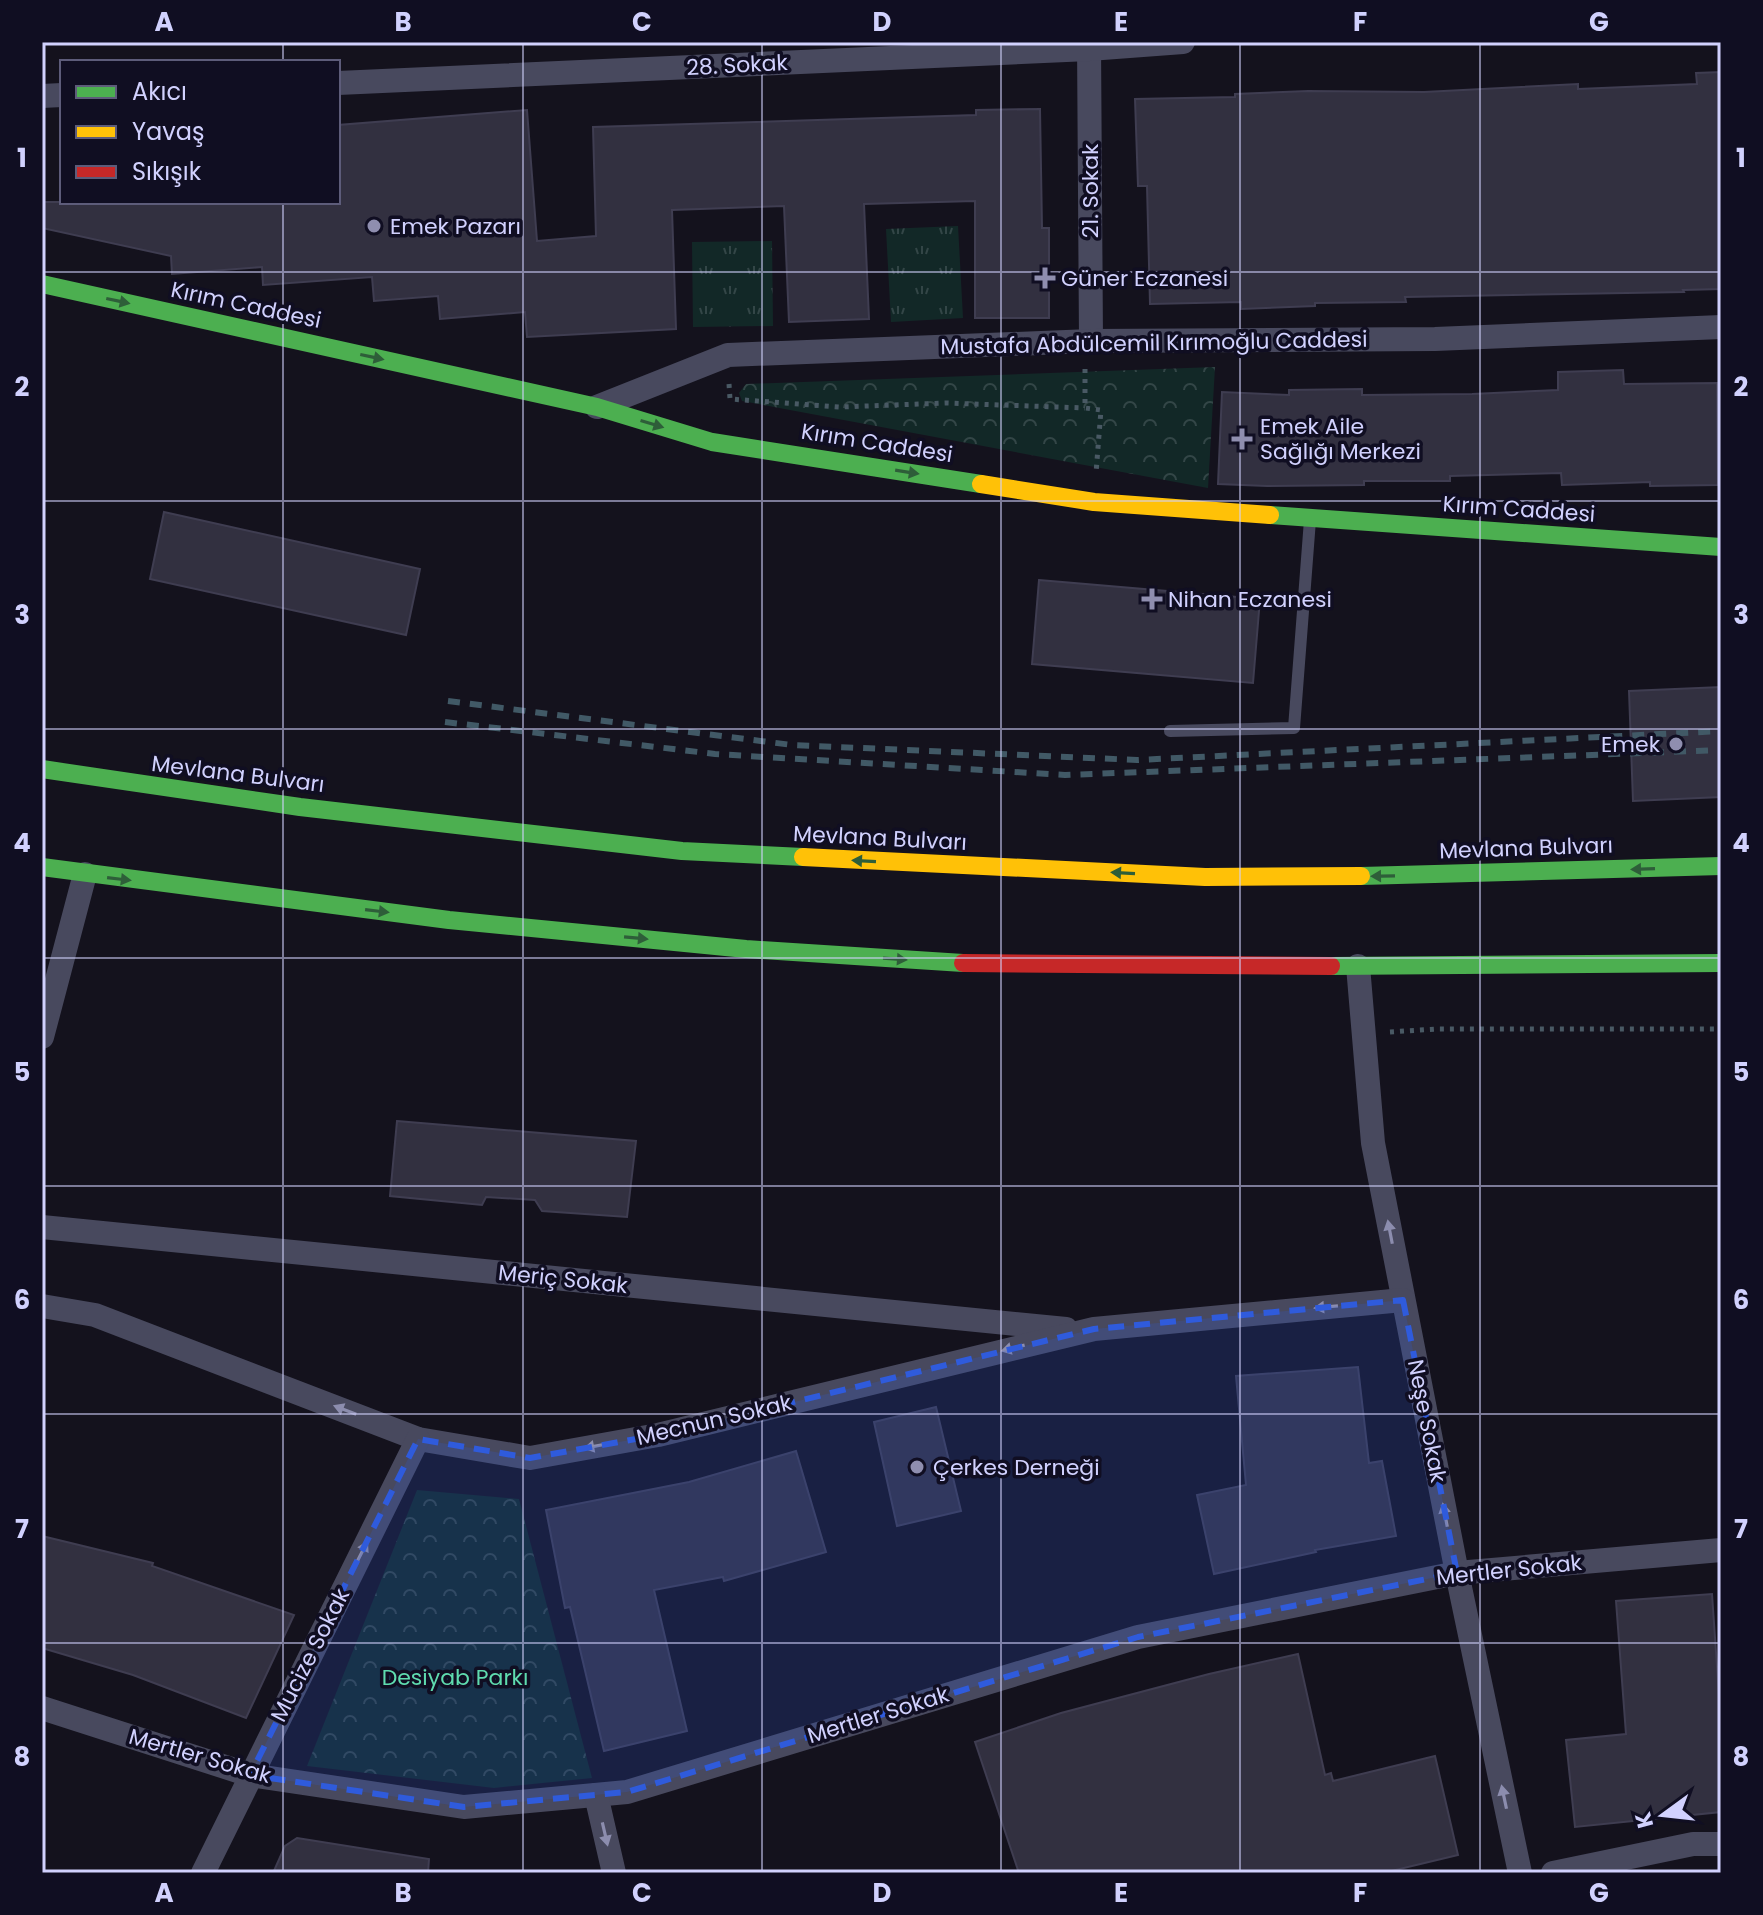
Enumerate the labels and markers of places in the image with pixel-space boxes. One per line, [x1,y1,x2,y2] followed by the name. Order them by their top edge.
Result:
[390,211,521,242] place label: Emek Pazarı
[365,217,383,235] marker: Emek Pazarı
[1061,263,1228,294] place label: Güner Eczanesi
[1036,269,1054,287] marker: Güner Eczanesi
[1260,411,1421,467] place label: Emek Aile Sağlığı Merkezi
[1231,428,1253,450] marker: Emek Aile Sağlığı Merkezi
[1168,584,1332,615] place label: Nihan Eczanesi
[1143,590,1161,608] marker: Nihan Eczanesi
[1601,729,1661,760] place label: Emek
[1667,735,1685,753] marker: Emek
[933,1452,1100,1483] place label: Çerkes Derneği
[908,1458,926,1476] marker: Çerkes Derneği

